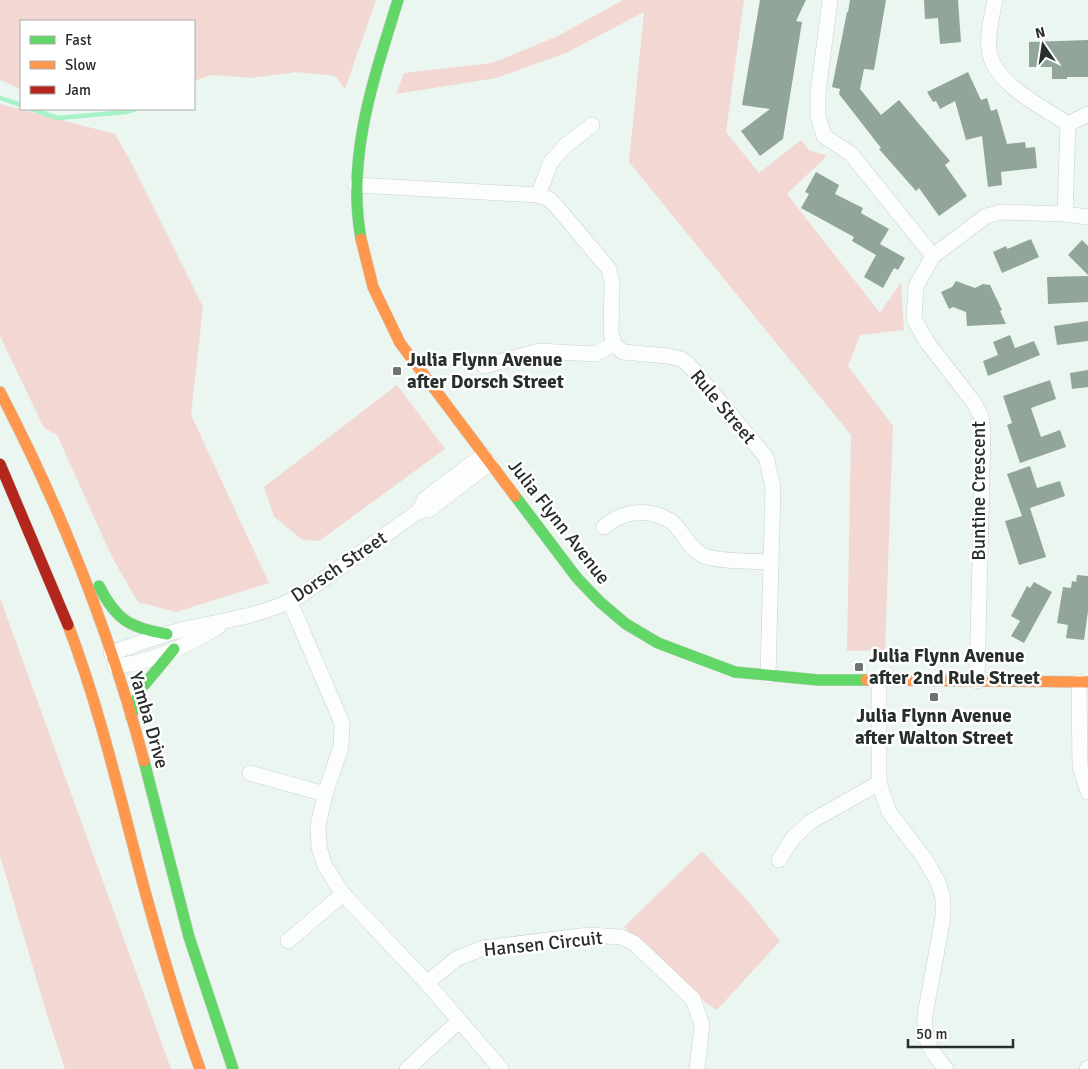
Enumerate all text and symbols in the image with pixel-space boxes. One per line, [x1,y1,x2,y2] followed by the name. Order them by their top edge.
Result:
[20,20,195,110] legend
[1018,20,1068,70] north arrow
[1034,23,1047,42] text: N
[65,31,92,49] text: Fast
[65,56,96,74] text: Slow
[65,81,91,99] text: Jam
[407,348,564,394] place label: Julia Flynn Avenue after Dorsch Street
[391,365,403,377] marker: Julia Flynn Avenue after Dorsch Street
[685,365,761,449] street label: Rule Street
[967,421,991,561] street label: Buntine Crescent
[503,455,615,589] street label: Julia Flynn Avenue
[286,526,392,608] street label: Dorsch Street
[869,644,1040,690] place label: Julia Flynn Avenue after 2nd Rule Street
[853,661,865,673] marker: Julia Flynn Avenue after 2nd Rule Street
[124,669,174,771] street label: Yamba Drive
[928,691,940,703] marker: Julia Flynn Avenue after Walton Street
[855,704,1013,750] place label: Julia Flynn Avenue after Walton Street
[482,926,604,962] street label: Hansen Circuit
[908,1016,1013,1048] scale bar
[916,1025,947,1043] text: 50 m

